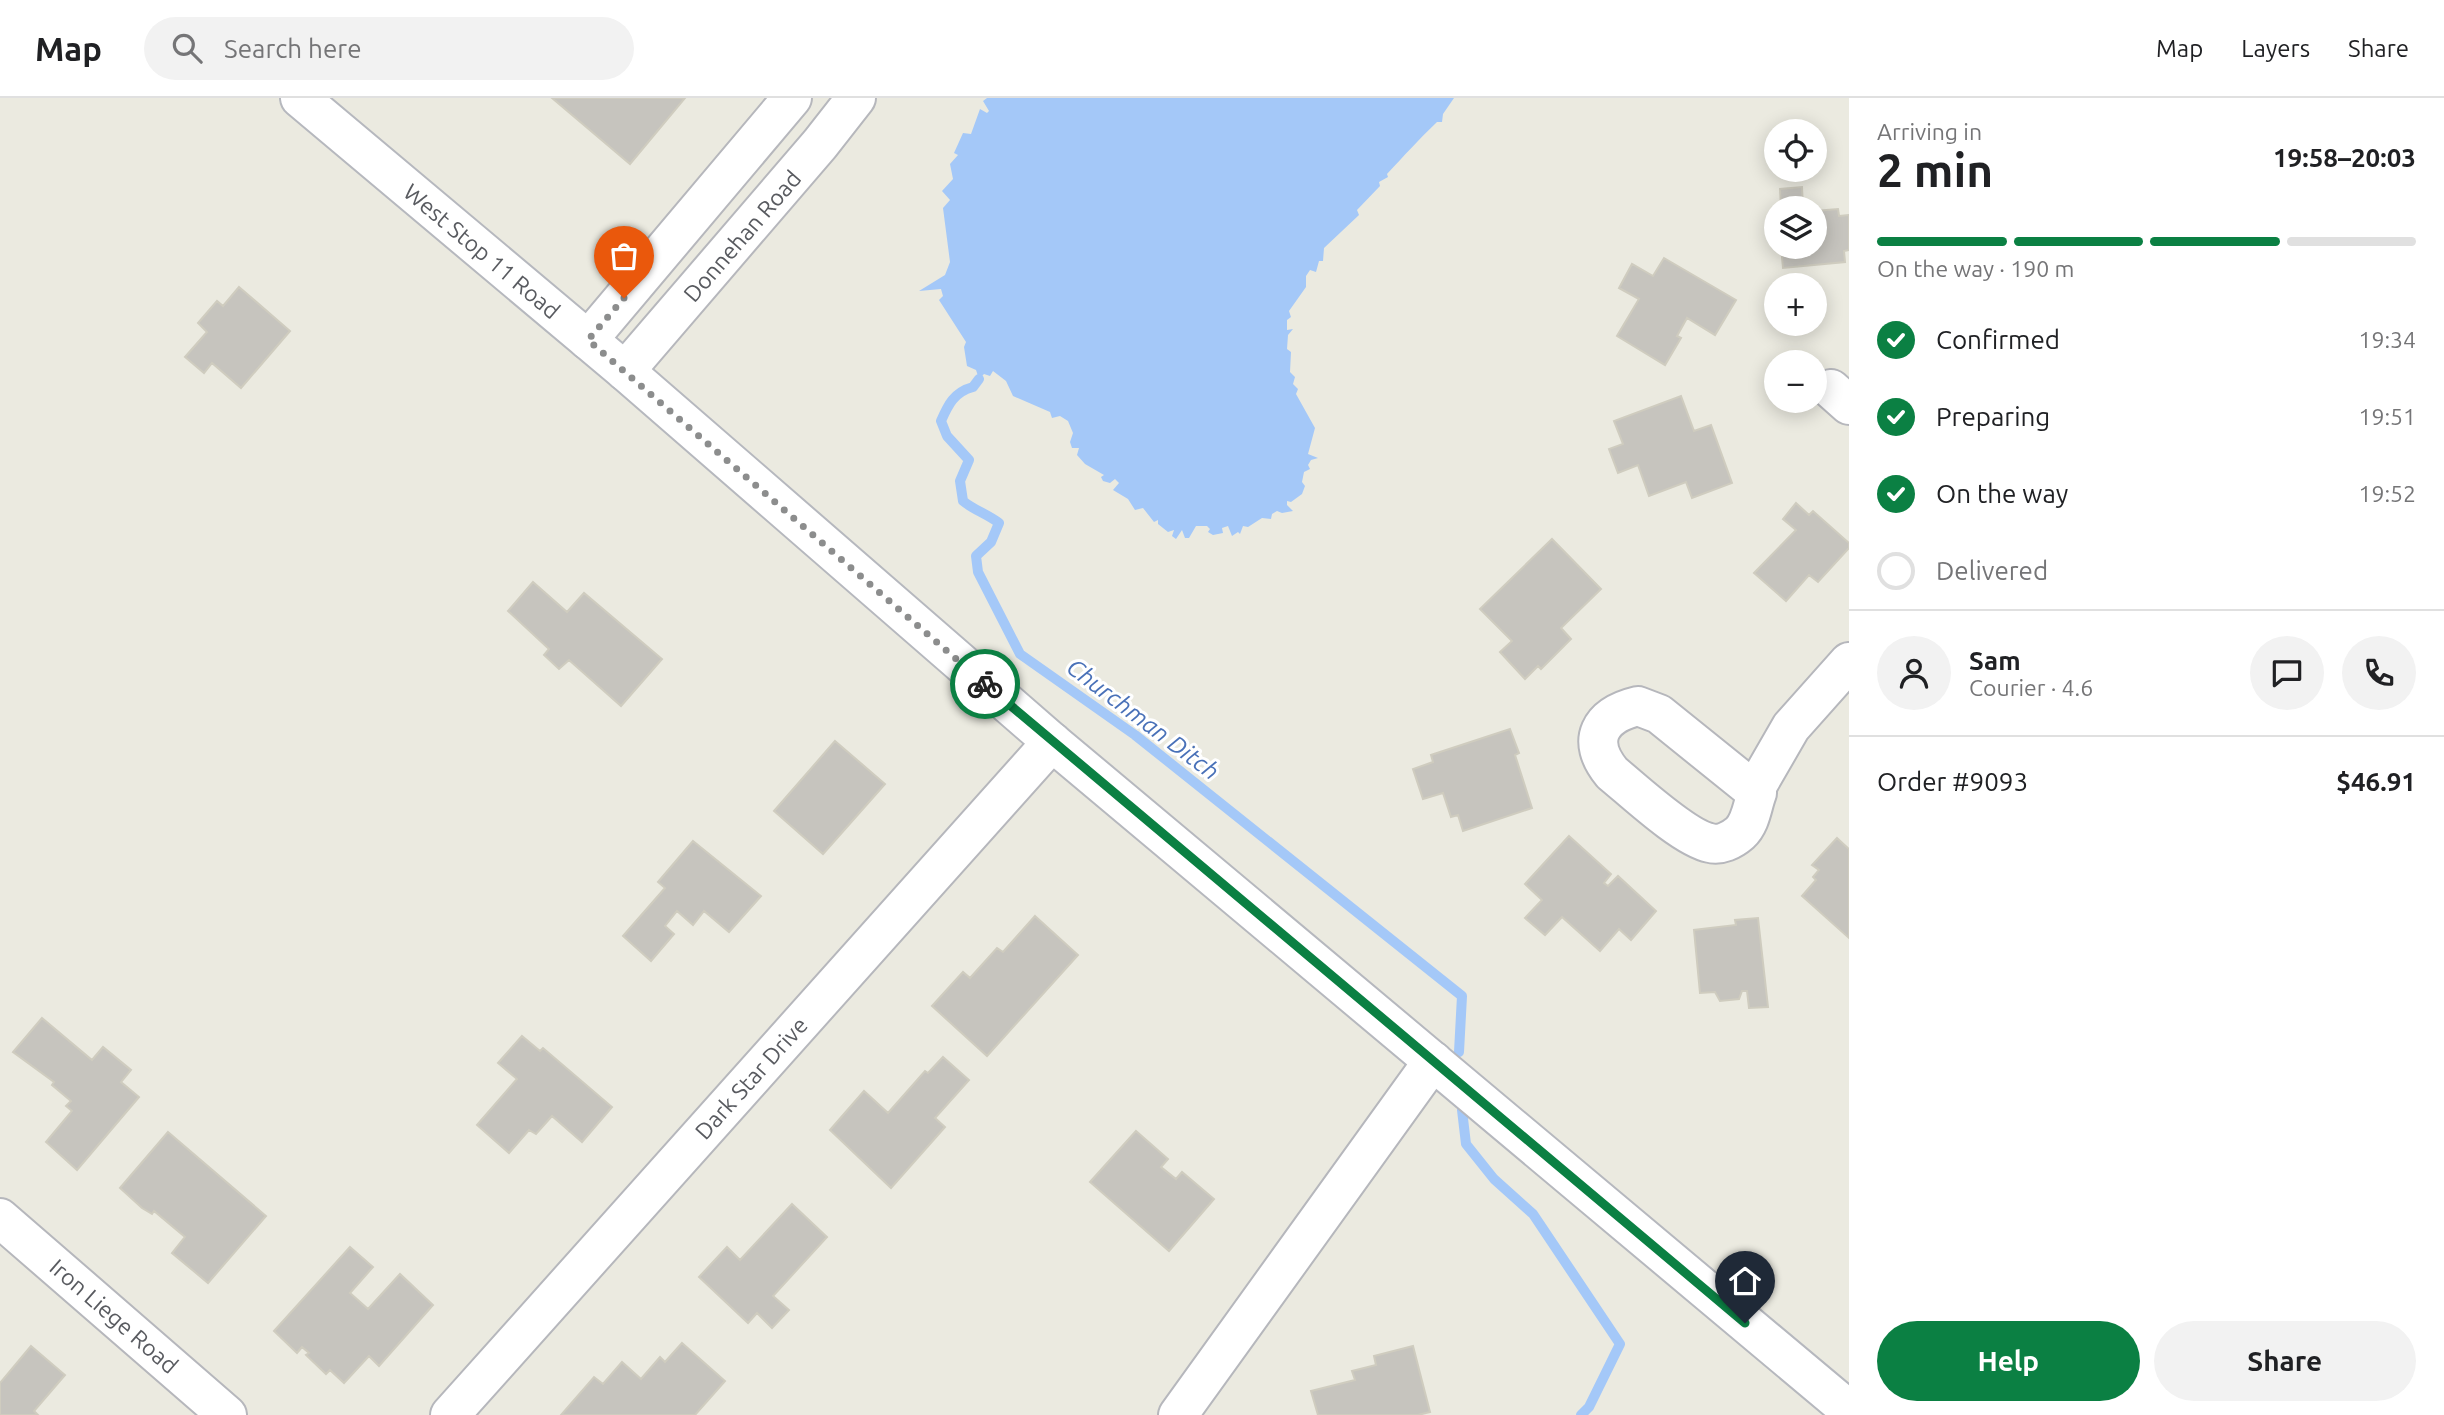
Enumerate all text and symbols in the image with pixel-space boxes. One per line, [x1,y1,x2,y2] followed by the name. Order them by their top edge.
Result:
[144,17,634,80] search box
[168,29,206,67] icon: search
[35,30,102,67] text: Map
[224,34,362,63] text: Search here
[2156,35,2203,62] text: Map
[2241,35,2310,62] text: Layers
[2348,35,2409,62] text: Share
[1764,119,1827,413] map controls
[1764,119,1827,182] button: locate
[1877,119,1982,144] text: Arriving in
[2273,143,2416,172] text: 19:58–20:03
[1877,144,1993,196] text: 2 min
[678,166,806,306] street label: Donnehan Road
[399,179,565,323] street label: West Stop 11 Road
[1764,196,1827,259] button: layers
[594,226,654,298] pin
[605,237,643,275] icon: bag
[1877,256,2074,281] text: On the way · 190 m
[1764,273,1827,336] button: +
[1877,321,1915,359] icon: check
[1936,325,2060,354] text: Confirmed
[2358,327,2416,352] text: 19:34
[1764,350,1827,413] button: −
[1877,398,1915,436] icon: check
[1936,402,2050,431] text: Preparing
[2358,404,2416,429] text: 19:51
[1877,475,1915,513] icon: check
[1936,479,2068,508] text: On the way
[2358,481,2416,506] text: 19:52
[1936,556,2048,585] text: Delivered
[1877,636,1951,710] button: person
[2250,636,2324,710] button: chat
[2342,636,2416,710] button: phone
[1969,646,2021,675] text: Sam
[950,649,1020,719] courier
[1062,653,1224,785] water label: Churchman Ditch
[966,665,1004,703] icon: bike
[1969,675,2093,700] text: Courier · 4.6
[1877,767,2028,796] text: Order #9093
[2336,767,2416,796] text: $46.91
[690,1012,812,1144] street label: Dark Star Drive
[1715,1251,1775,1323] pin
[45,1254,183,1378] street label: Iron Liege Road
[1726,1262,1764,1300] icon: home
[1877,1321,2140,1401] button: Help
[2154,1321,2416,1401] button: Share

